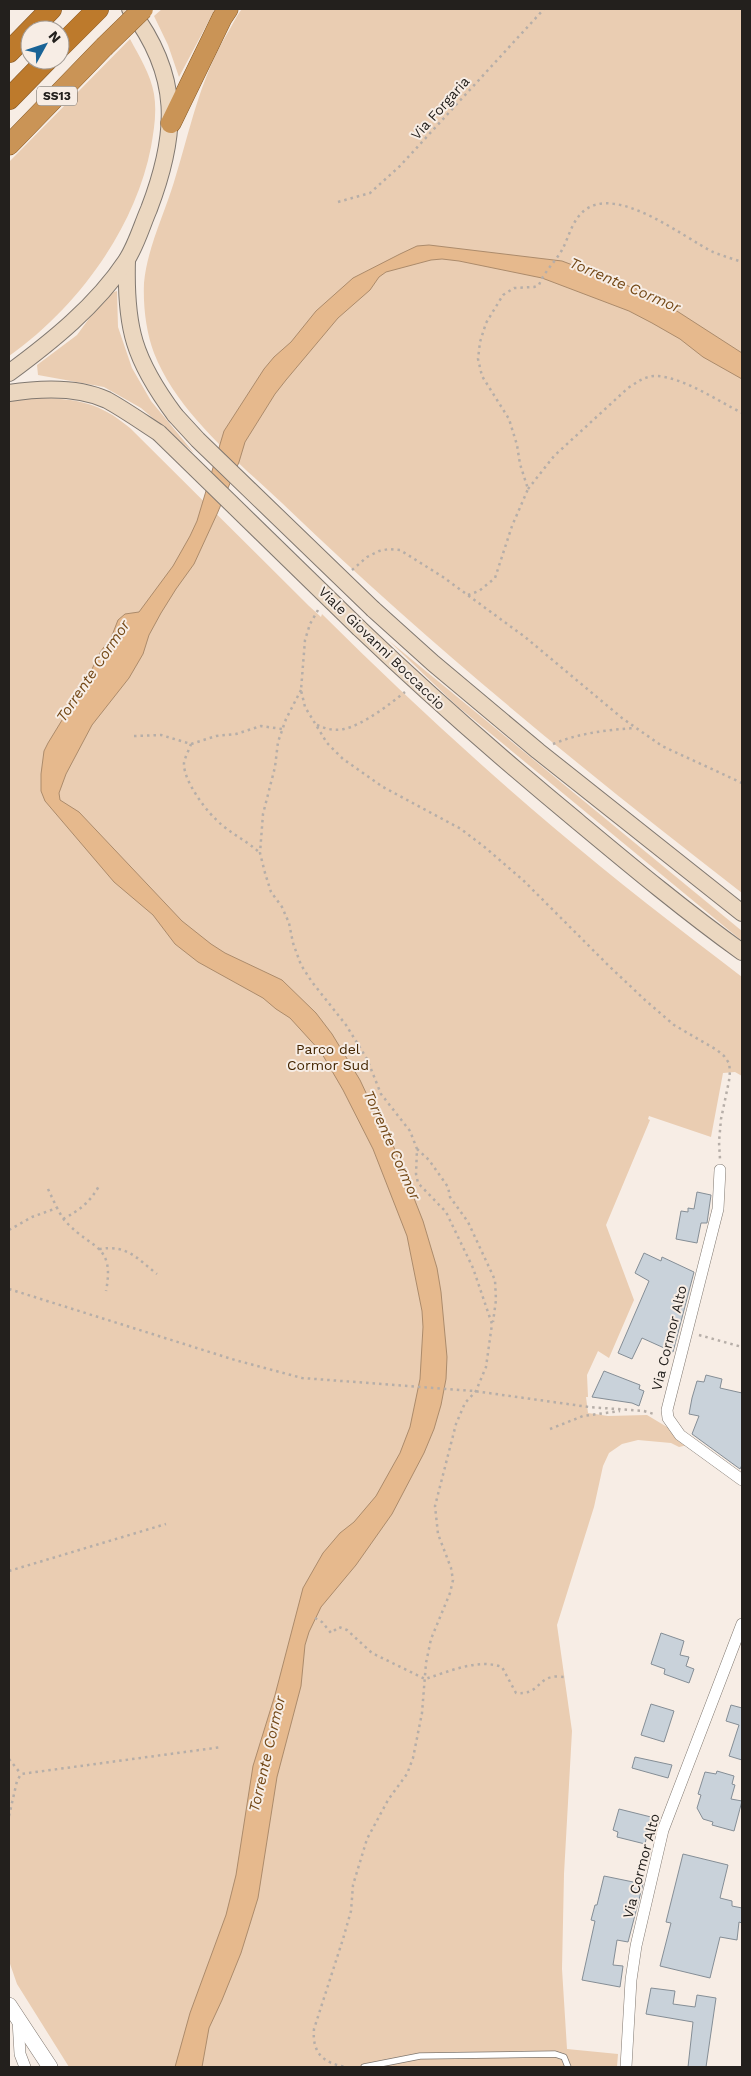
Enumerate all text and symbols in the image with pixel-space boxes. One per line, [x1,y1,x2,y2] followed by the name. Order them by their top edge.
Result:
[20,20,70,70] north arrow
[45,28,64,46] text: N
[407,73,473,143] street label: Via Forgaria
[37,86,77,105] road number: SS13
[567,254,684,317] water label: Torrente Cormor
[315,583,449,713] street label: Viale Giovanni Boccaccio
[52,616,134,725] water label: Torrente Cormor
[287,1041,369,1073] park label: Parco del Cormor Sud
[360,1087,425,1204] water label: Torrente Cormor
[648,1284,690,1392] street label: Via Cormor Alto
[245,1693,289,1814] water label: Torrente Cormor
[619,1812,663,1920] street label: Via Cormor Alto

